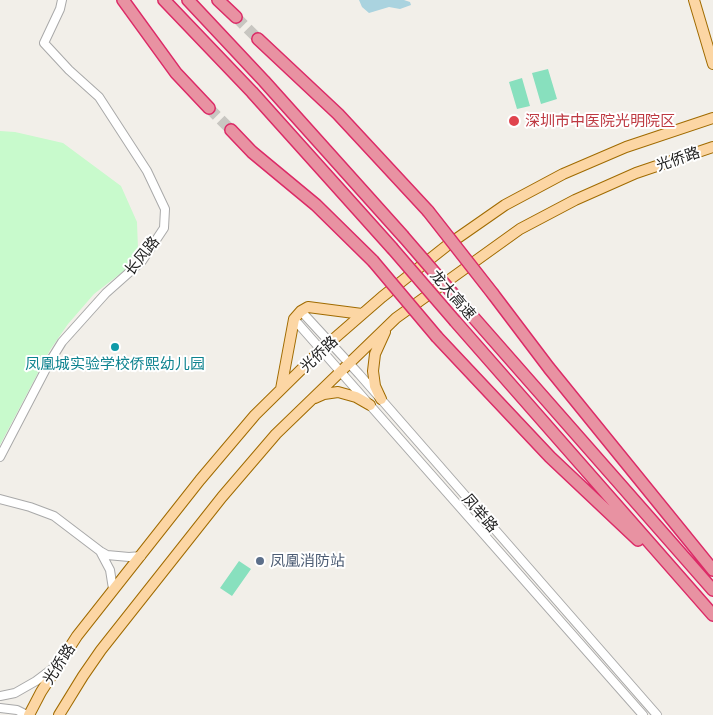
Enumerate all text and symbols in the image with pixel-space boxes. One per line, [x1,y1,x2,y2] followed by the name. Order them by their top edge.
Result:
[525,112,675,130] place label: 深圳市中医院光明院区
[507,114,521,128] marker: 深圳市中医院光明院区
[654,143,702,175] street label: 光侨路
[121,233,163,279] street label: 长风路
[427,266,479,324] street label: 龙大高速
[296,332,342,376] street label: 光侨路
[109,341,121,353] marker: 凤凰城实验学校侨熙幼儿园
[25,355,205,373] place label: 凤凰城实验学校侨熙幼儿园
[458,490,502,536] street label: 凤举路
[270,552,345,570] place label: 凤凰消防站
[254,555,266,567] marker: 凤凰消防站
[39,640,79,688] street label: 光侨路

